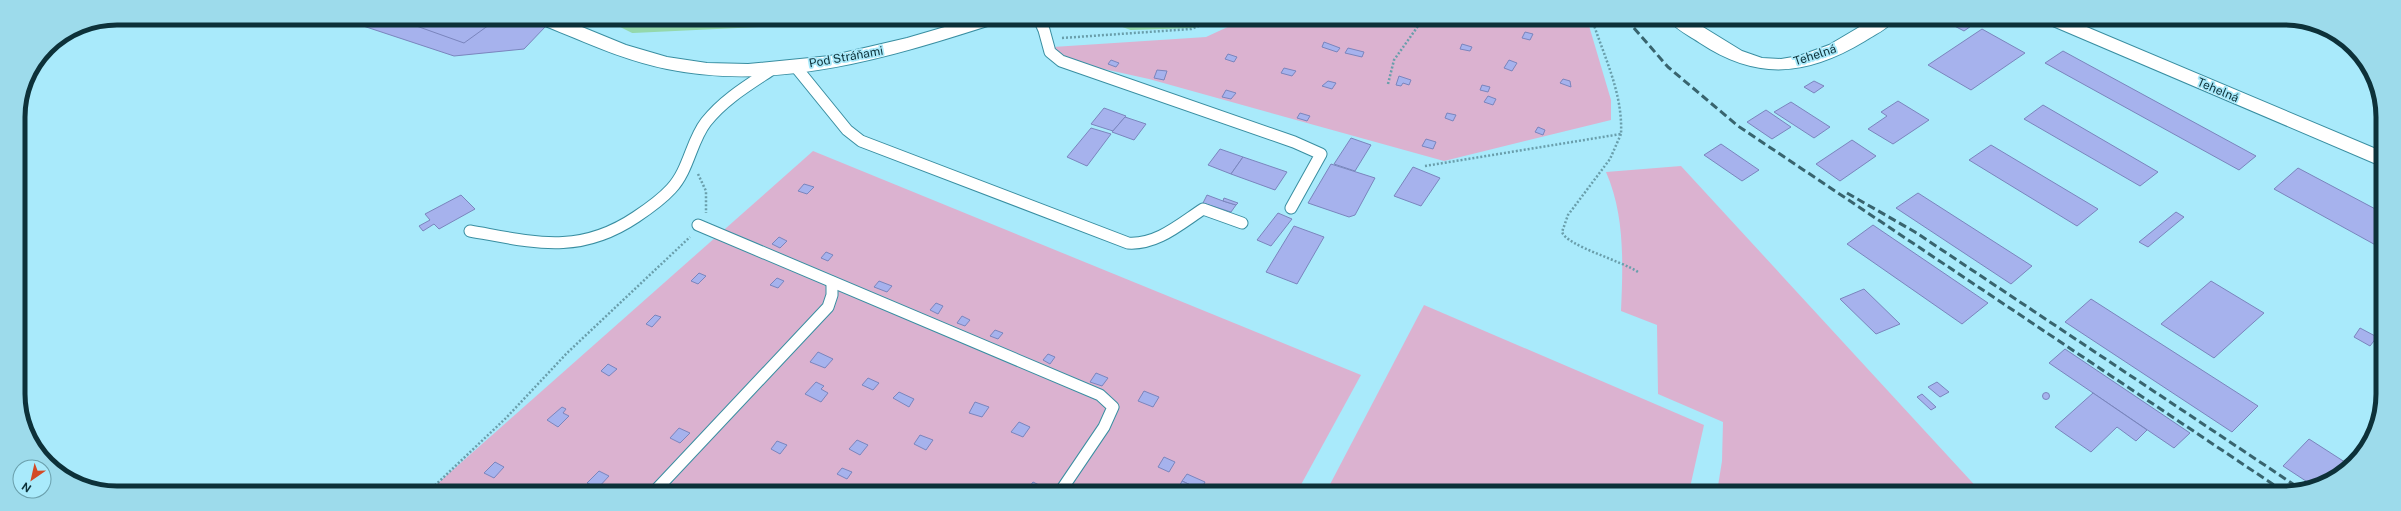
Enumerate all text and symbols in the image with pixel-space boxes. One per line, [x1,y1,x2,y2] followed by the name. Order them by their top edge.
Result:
[1792,42,1838,68] street label: Tehelná
[808,44,884,70] street label: Pod Stráňami
[2195,75,2241,105] street label: Tehelná
[12,459,52,499] north arrow
[19,480,33,495] text: N

